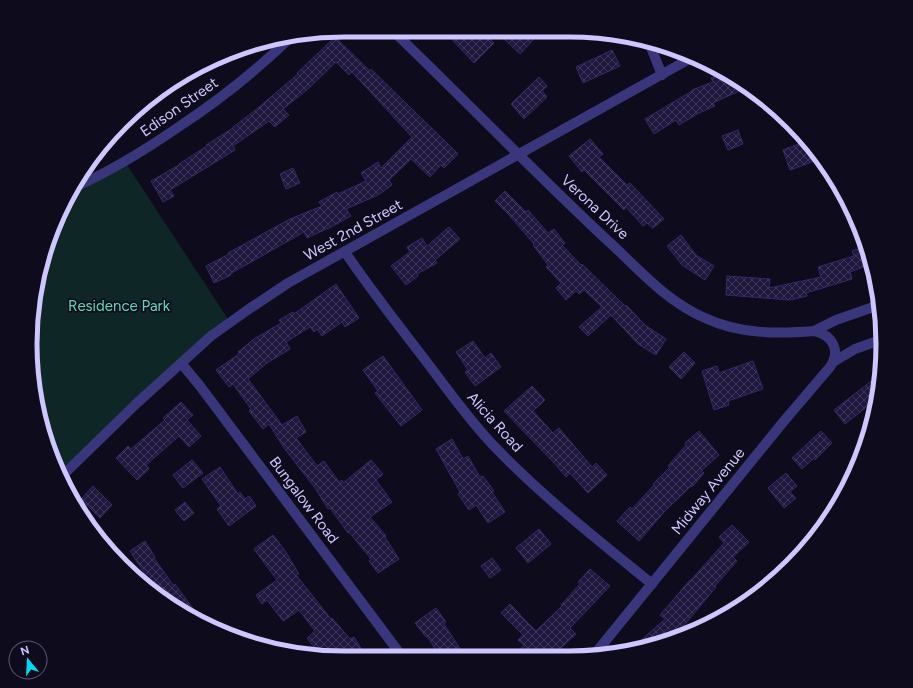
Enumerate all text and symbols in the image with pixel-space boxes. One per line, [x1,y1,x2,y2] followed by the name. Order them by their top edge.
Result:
[137,73,222,140] street label: Edison Street
[557,171,633,243] street label: Verona Drive
[301,195,406,264] street label: West 2nd Street
[68,297,171,315] park label: Residence Park
[463,388,527,456] street label: Alicia Road
[668,444,748,538] street label: Midway Avenue
[265,453,343,547] street label: Bungalow Road
[8,640,48,680] north arrow
[19,643,31,658] text: N

